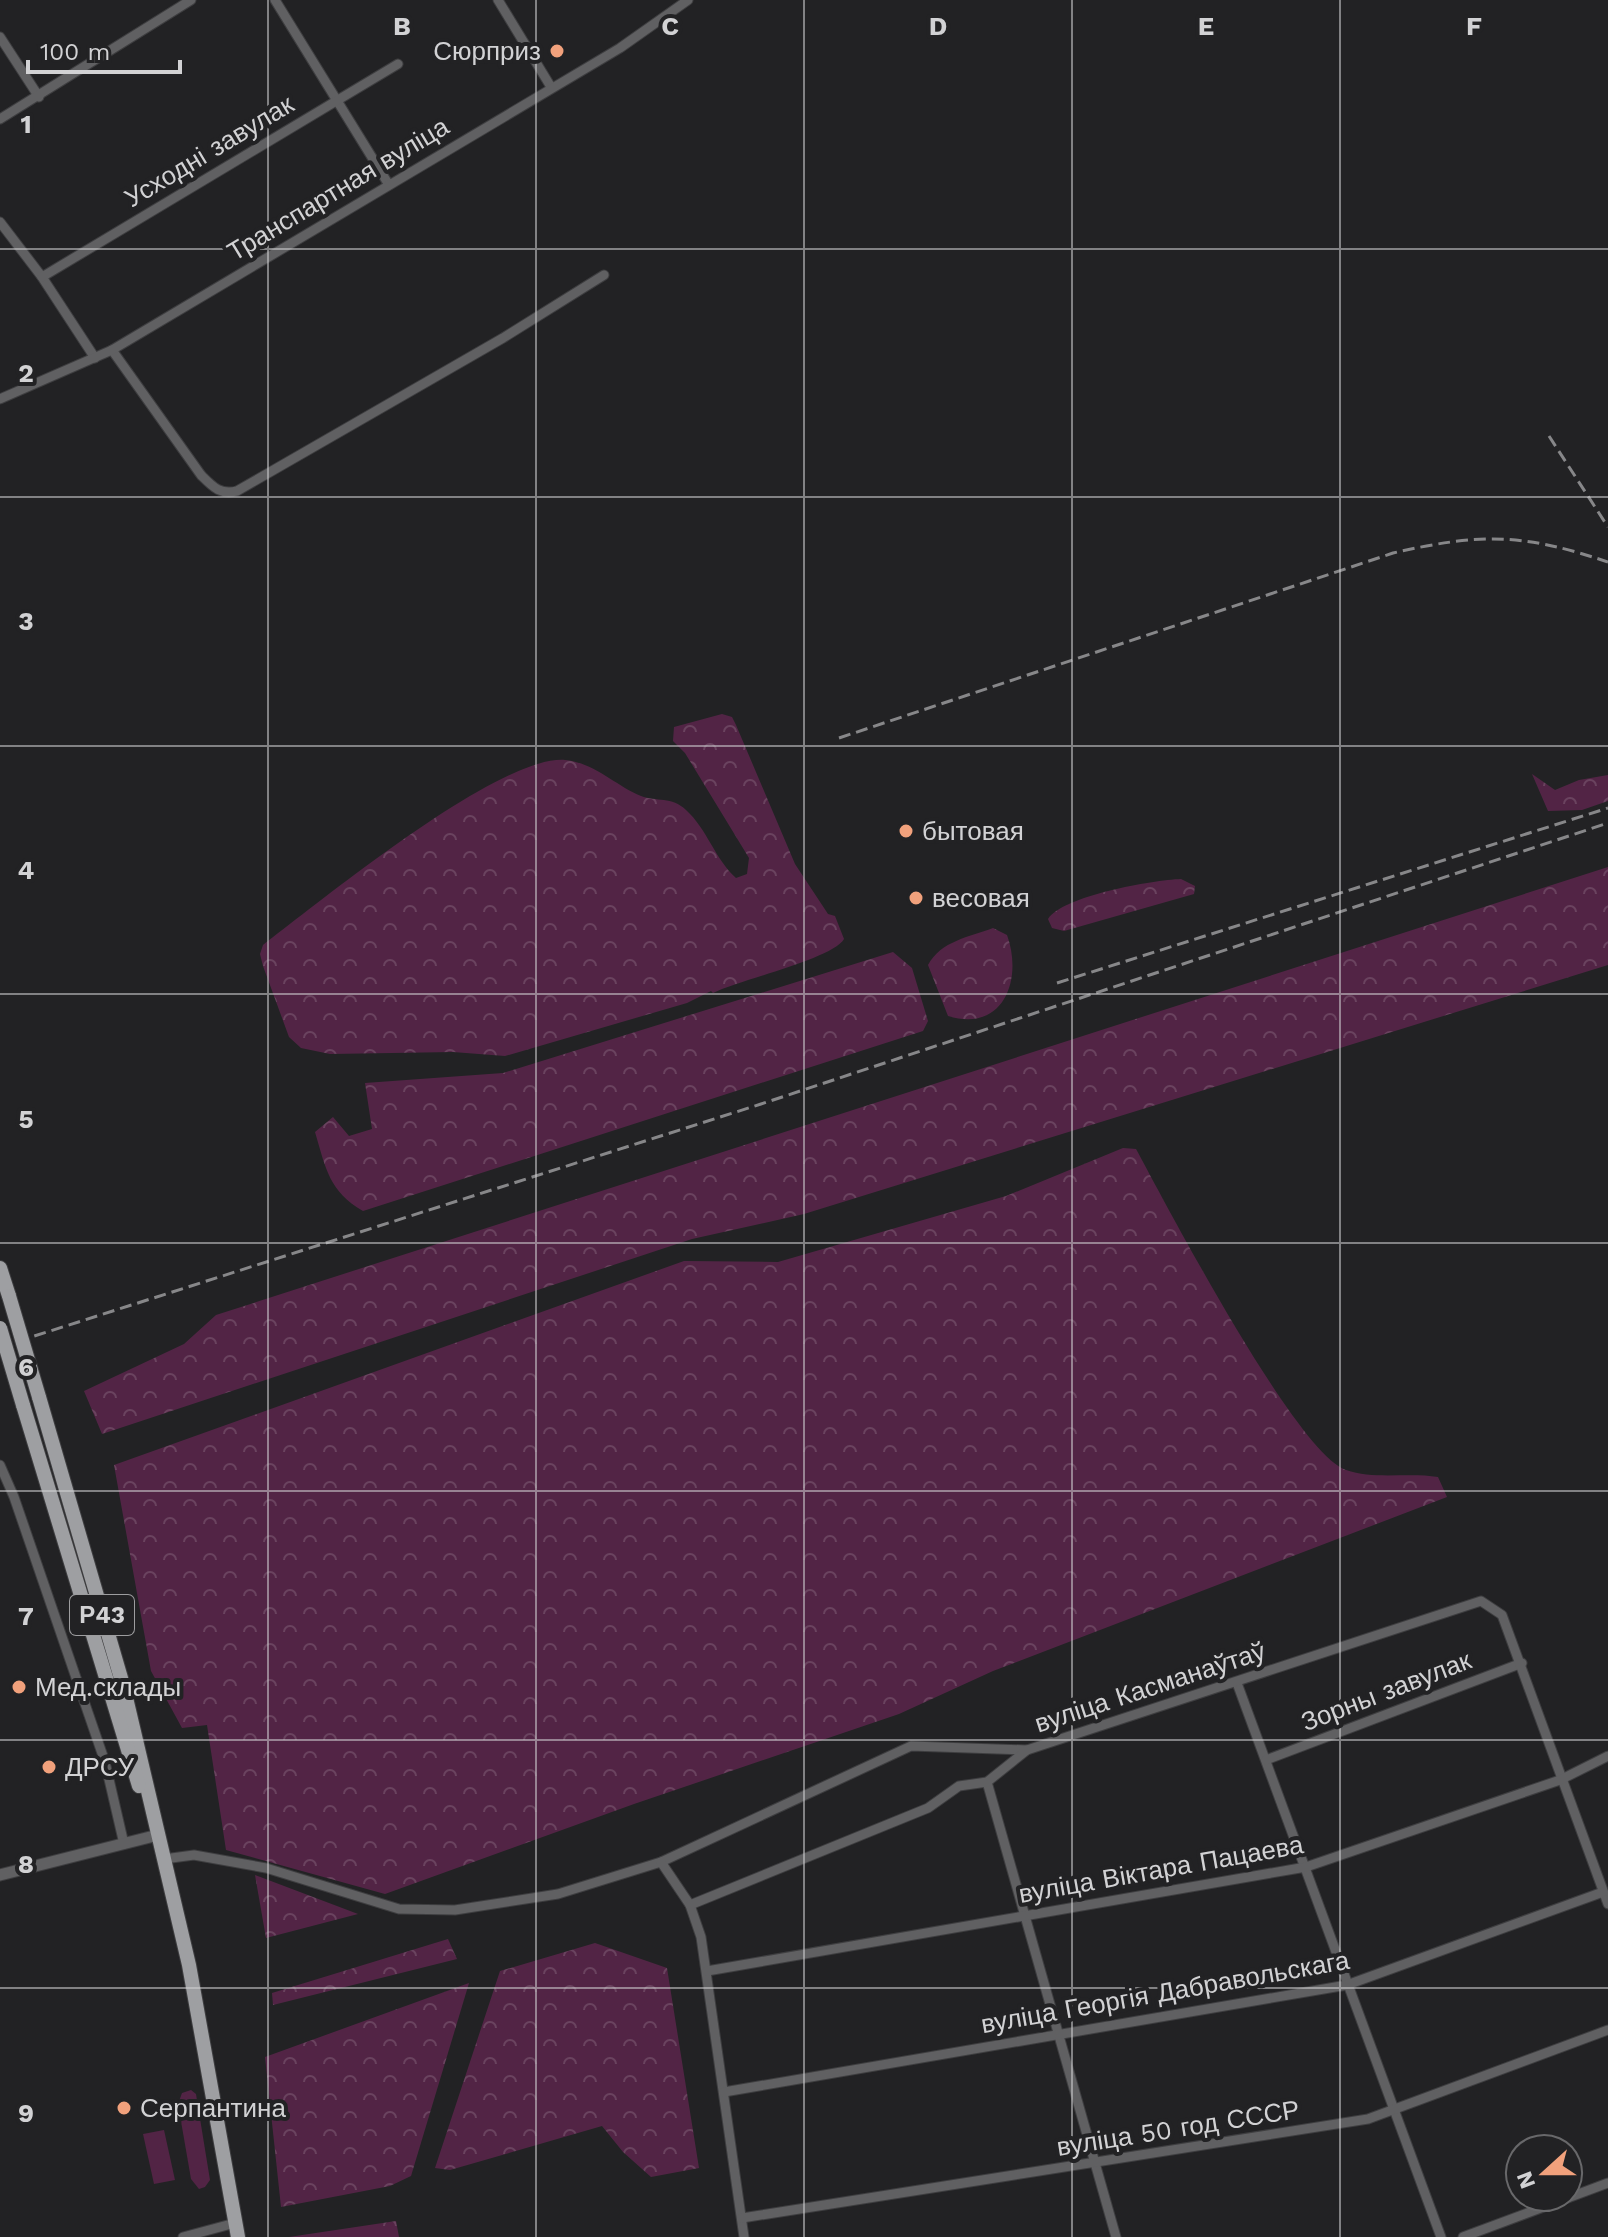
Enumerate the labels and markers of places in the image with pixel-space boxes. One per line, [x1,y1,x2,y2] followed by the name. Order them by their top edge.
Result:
[433,36,541,66] place label: Сюрприз
[548,42,566,60] marker: Сюрприз
[922,816,1024,846] place label: бытовая
[897,822,915,840] marker: бытовая
[932,883,1030,913] place label: весовая
[907,889,925,907] marker: весовая
[35,1672,181,1702] place label: Мед.склады
[10,1678,28,1696] marker: Мед.склады
[65,1752,135,1782] place label: ДРСУ
[40,1758,58,1776] marker: ДРСУ
[140,2093,286,2123] place label: Серпантина
[115,2099,133,2117] marker: Серпантина

